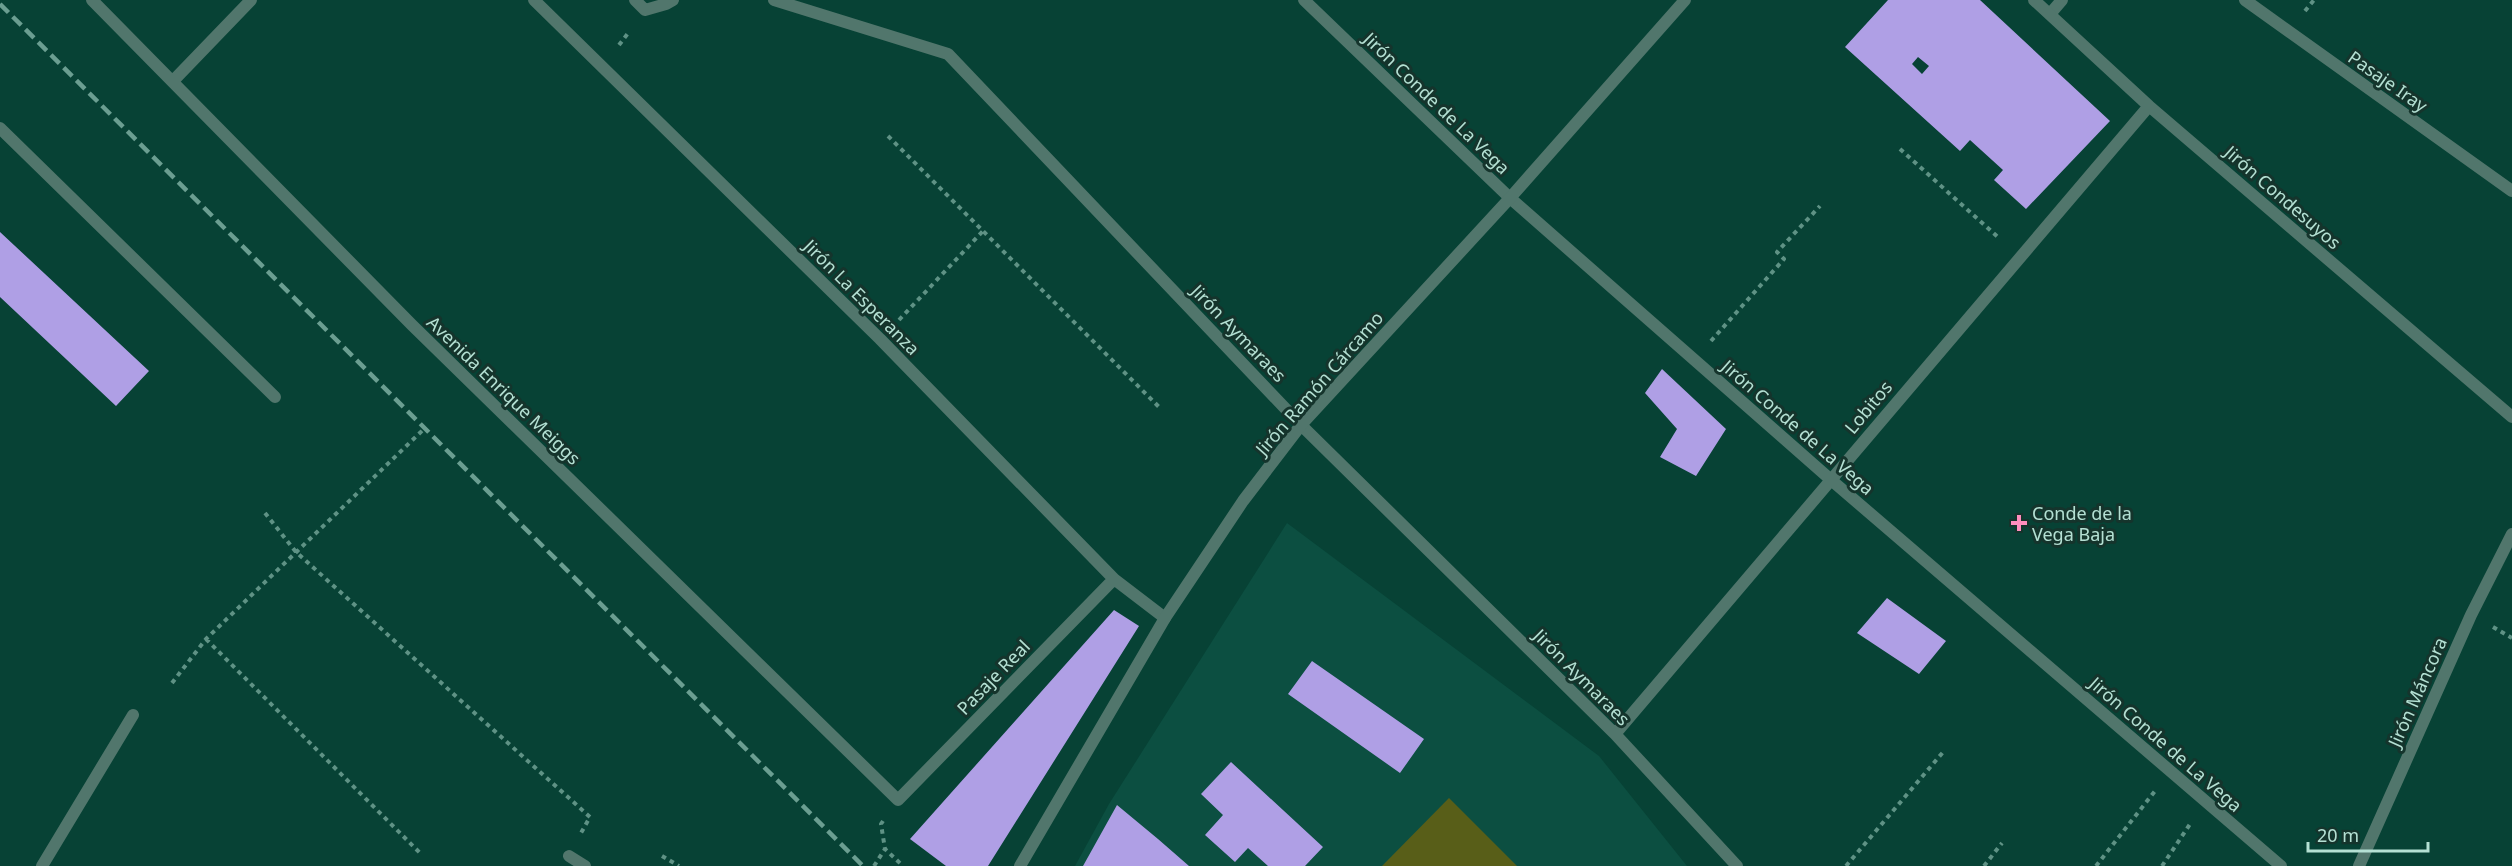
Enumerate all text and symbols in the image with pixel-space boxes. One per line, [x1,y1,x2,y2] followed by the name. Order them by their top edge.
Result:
[1357,25,1515,179] street label: Jirón Conde de La Vega
[2344,45,2433,118] street label: Pasaje Iray
[2218,139,2346,254] street label: Jirón Condesuyos
[798,233,925,360] street label: Jirón La Esperanza
[1185,278,1292,387] street label: Jirón Aymaraes
[1249,306,1388,461] street label: Jirón Ramón Cárcamo
[422,310,586,470] street label: Avenida Enrique Meiggs
[1715,353,1879,500] street label: Jirón Conde de La Vega
[1839,376,1897,438] street label: Lobitos
[2032,501,2132,546] place label: Conde de la Vega Baja
[2010,514,2028,532] marker: Conde de la Vega Baja
[1527,622,1635,730] street label: Jirón Aymaraes
[2381,633,2452,752] street label: Jirón Máncora
[951,634,1035,720] street label: Pasaje Real
[2083,670,2247,817] street label: Jirón Conde de La Vega
[2308,815,2428,853] scale bar
[2317,823,2359,847] text: 20 m

